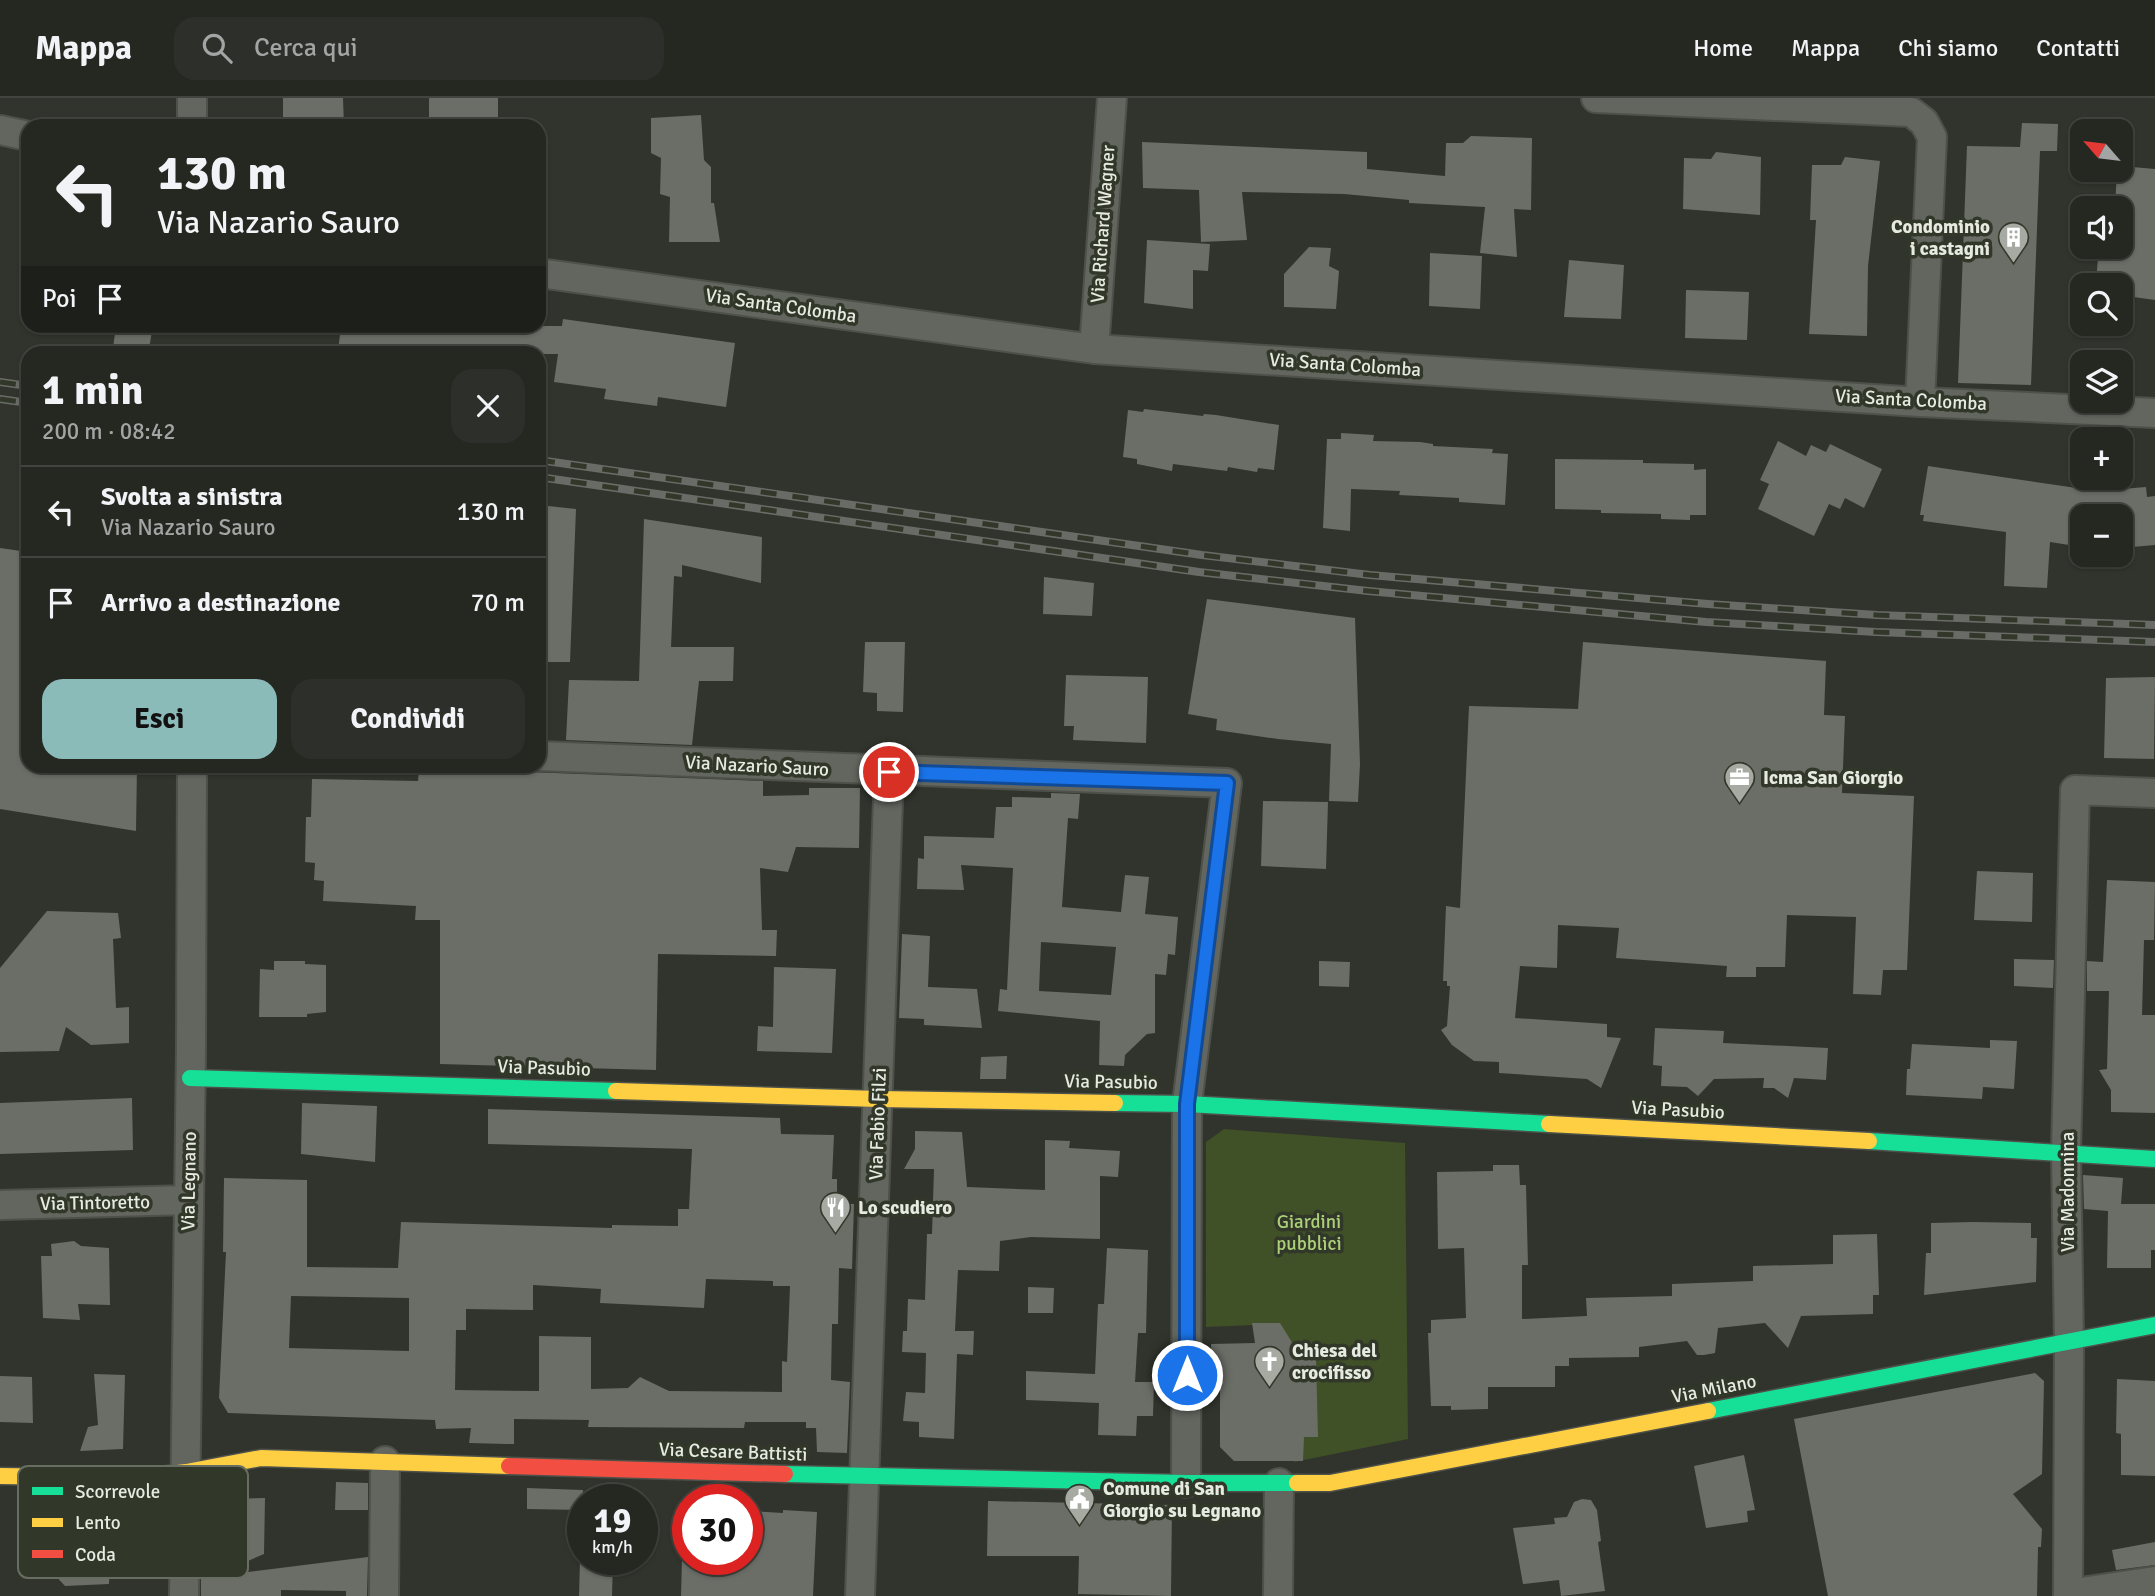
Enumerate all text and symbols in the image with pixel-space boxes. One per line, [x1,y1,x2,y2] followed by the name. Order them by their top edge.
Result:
[174,17,664,80] search box
[35,28,132,69] text: Mappa
[198,29,236,67] icon: search
[254,32,358,64] text: Cerca qui
[1693,33,1753,63] text: Home
[1791,33,1860,63] text: Mappa
[1898,33,1998,63] text: Chi siamo
[2036,33,2120,63] text: Contatti
[2070,119,2133,182] north arrow
[2070,119,2133,567] map controls
[157,143,287,203] text: 130 m
[1086,144,1120,304] street label: Via Richard Wagner
[42,147,133,238] icon: left
[2070,196,2133,259] button: sound
[157,203,400,242] text: Via Nazario Sauro
[1891,215,1990,261] place label: Condominio i castagni
[1996,221,2030,265] building icon: Condominio i castagni
[2070,273,2133,336] button: search
[91,280,129,318] icon: arrive
[42,283,77,315] text: Poi
[704,284,858,328] street label: Via Santa Colomba
[1268,348,1422,382] street label: Via Santa Colomba
[2070,350,2133,413] button: layers
[42,365,143,416] text: 1 min
[451,369,525,443] button: close
[1834,384,1988,416] street label: Via Santa Colomba
[42,417,176,446] text: 200 m · 08:42
[2070,427,2133,490] button: +
[101,481,283,513] text: Svolta a sinistra
[42,493,80,531] icon: left
[456,496,525,528] text: 130 m
[2070,504,2133,567] button: −
[101,513,276,542] text: Via Nazario Sauro
[42,584,80,622] icon: arrive
[101,587,341,619] text: Arrivo a destinazione
[470,587,525,619] text: 70 m
[42,679,277,759] button: Esci
[291,679,525,759] button: Condividi
[859,742,919,802] pin
[684,750,830,782] street label: Via Nazario Sauro
[870,753,908,791] icon: arrive
[1723,761,1757,805] office icon: Icma San Giorgio
[1763,766,1903,790] place label: Icma San Giorgio
[497,1054,591,1082] street label: Via Pasubio
[864,1067,892,1181] street label: Via Fabio Filzi
[1064,1069,1158,1095] street label: Via Pasubio
[1631,1096,1725,1124] street label: Via Pasubio
[176,1131,202,1231] street label: Via Legnano
[2056,1132,2080,1252] street label: Via Madonnina
[40,1190,150,1216] street label: Via Tintoretto
[818,1191,852,1235] restaurant icon: Lo scudiero
[858,1196,952,1220] place label: Lo scudiero
[1276,1210,1342,1256] park label: Giardini pubblici
[1150,1338,1224,1412] position arrow
[1292,1339,1377,1385] place label: Chiesa del crocifisso
[1252,1345,1286,1389] church icon: Chiesa del crocifisso
[1670,1369,1759,1409] street label: Via Milano
[658,1437,808,1467] street label: Via Cesare Battisti
[18,1466,248,1578] legend
[1103,1477,1261,1523] place label: Comune di San Giorgio su Legnano
[75,1480,160,1504] text: Scorrevole
[1063,1483,1097,1527] public building icon: Comune di San Giorgio su Legnano
[672,1484,763,1575] speed limit sign: 30
[594,1499,631,1542] text: 19
[75,1511,121,1535] text: Lento
[592,1536,633,1558] text: km/h
[75,1543,116,1567] text: Coda

